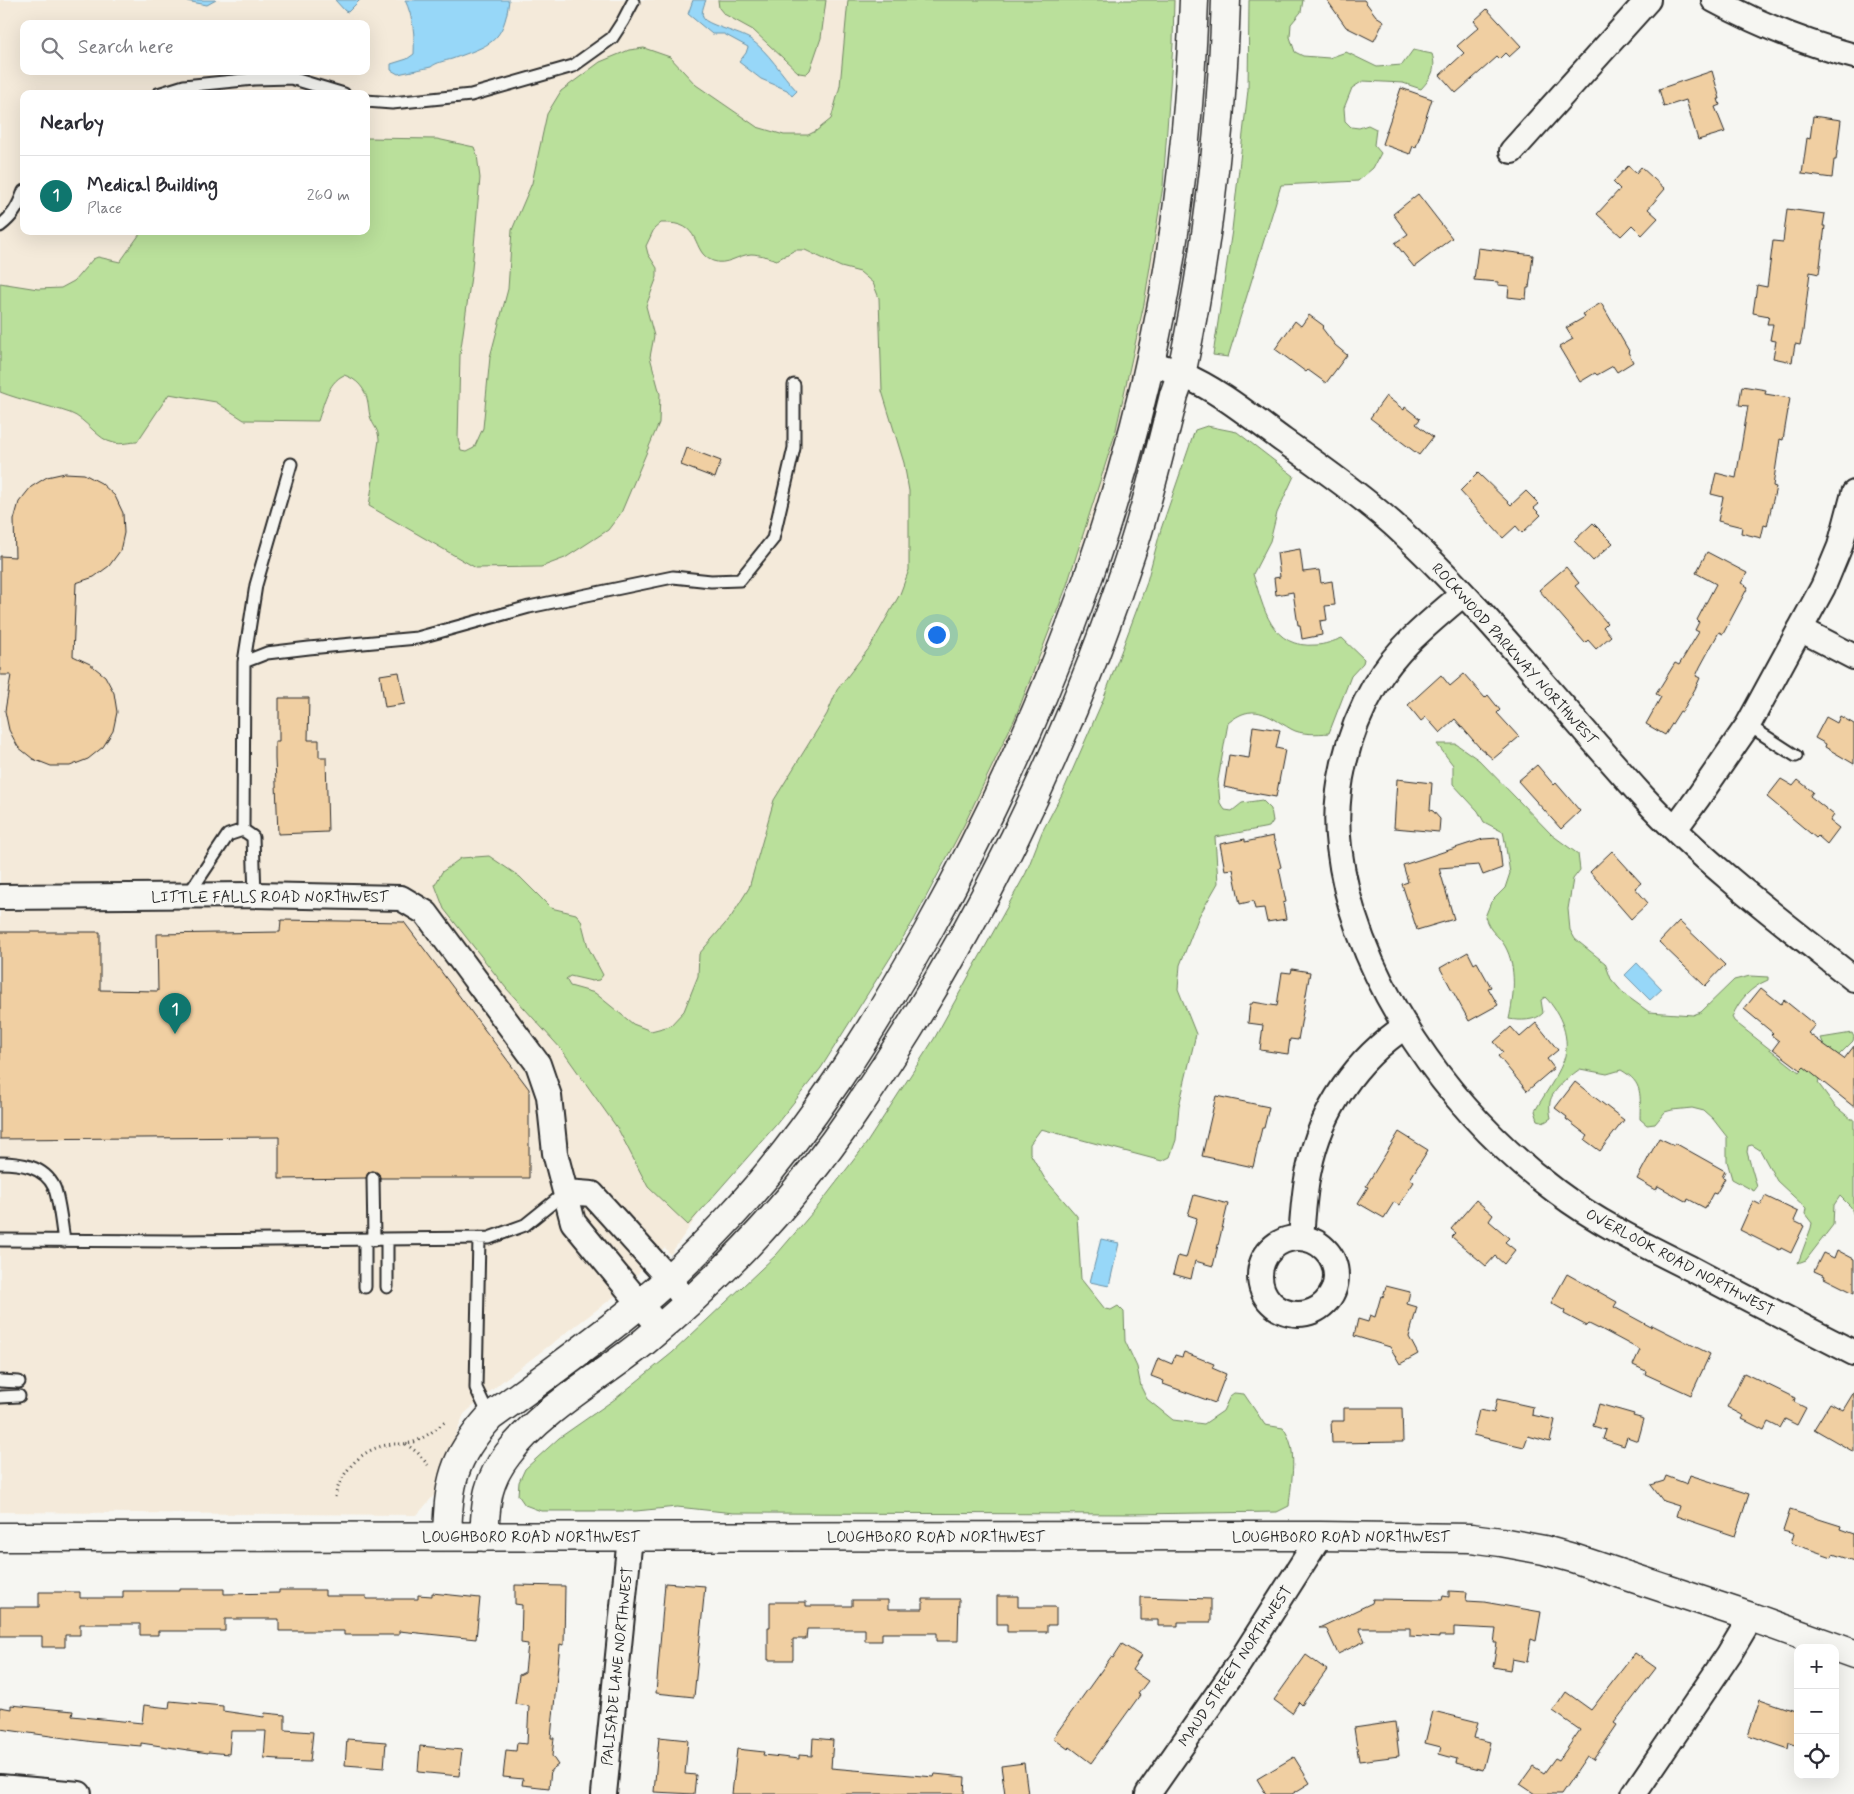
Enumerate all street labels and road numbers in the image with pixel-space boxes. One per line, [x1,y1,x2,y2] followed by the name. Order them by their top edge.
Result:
[1427,559,1602,751] street label: ROCKWOOD PARKWAY NORTHWEST
[151,888,389,908] street label: LITTLE FALLS ROAD NORTHWEST
[1582,1205,1777,1321] street label: OVERLOOK ROAD NORTHWEST
[422,1528,641,1548] street label: LOUGHBORO ROAD NORTHWEST
[827,1528,1046,1548] street label: LOUGHBORO ROAD NORTHWEST
[1232,1528,1451,1548] street label: LOUGHBORO ROAD NORTHWEST
[598,1565,638,1767] street label: PALISADE LANE NORTHWEST
[1174,1582,1297,1751] street label: MAUD STREET NORTHWEST

